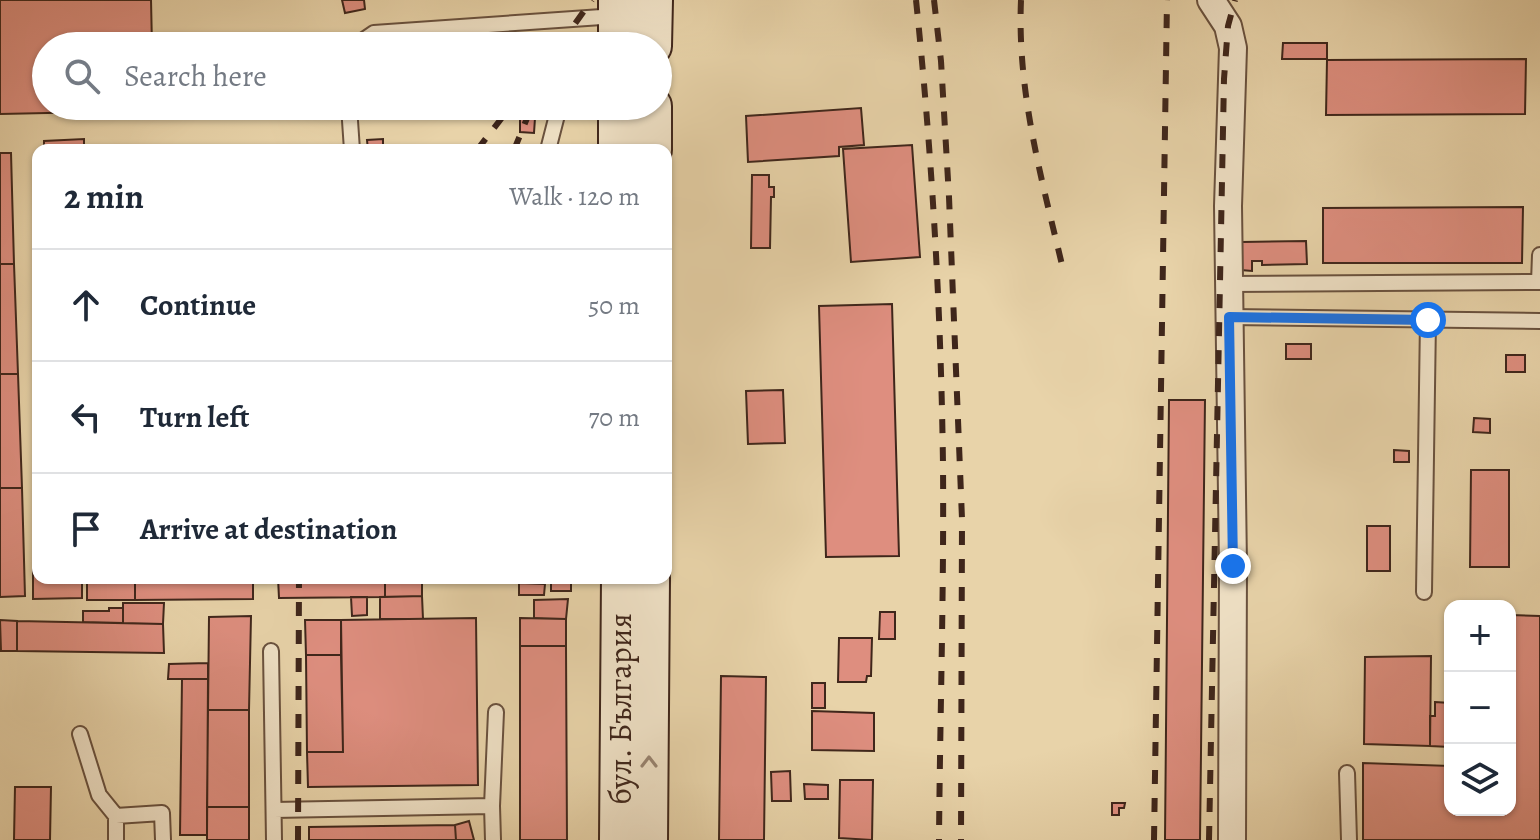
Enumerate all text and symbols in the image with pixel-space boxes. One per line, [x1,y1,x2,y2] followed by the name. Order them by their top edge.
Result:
[32,32,672,120] search box
[60,54,104,98] icon: search
[124,56,267,96] text: Search here
[64,173,144,220] text: 2 min
[509,179,640,214] text: Walk · 120 m
[64,283,108,327] icon: ahead
[140,285,256,325] text: Continue
[588,288,640,323] text: 50 m
[1410,302,1446,338] route start
[64,395,108,439] icon: left
[140,397,249,437] text: Turn left
[588,400,640,435] text: 70 m
[64,507,108,551] icon: arrive
[140,509,397,549] text: Arrive at destination
[1215,548,1251,584] route end
[1444,600,1516,816] map controls
[1444,600,1516,672] button: +
[598,613,642,805] street label: бул. България
[1444,672,1516,744] button: −
[1444,744,1516,816] button: layers
[640,755,658,768] one-way arrow

